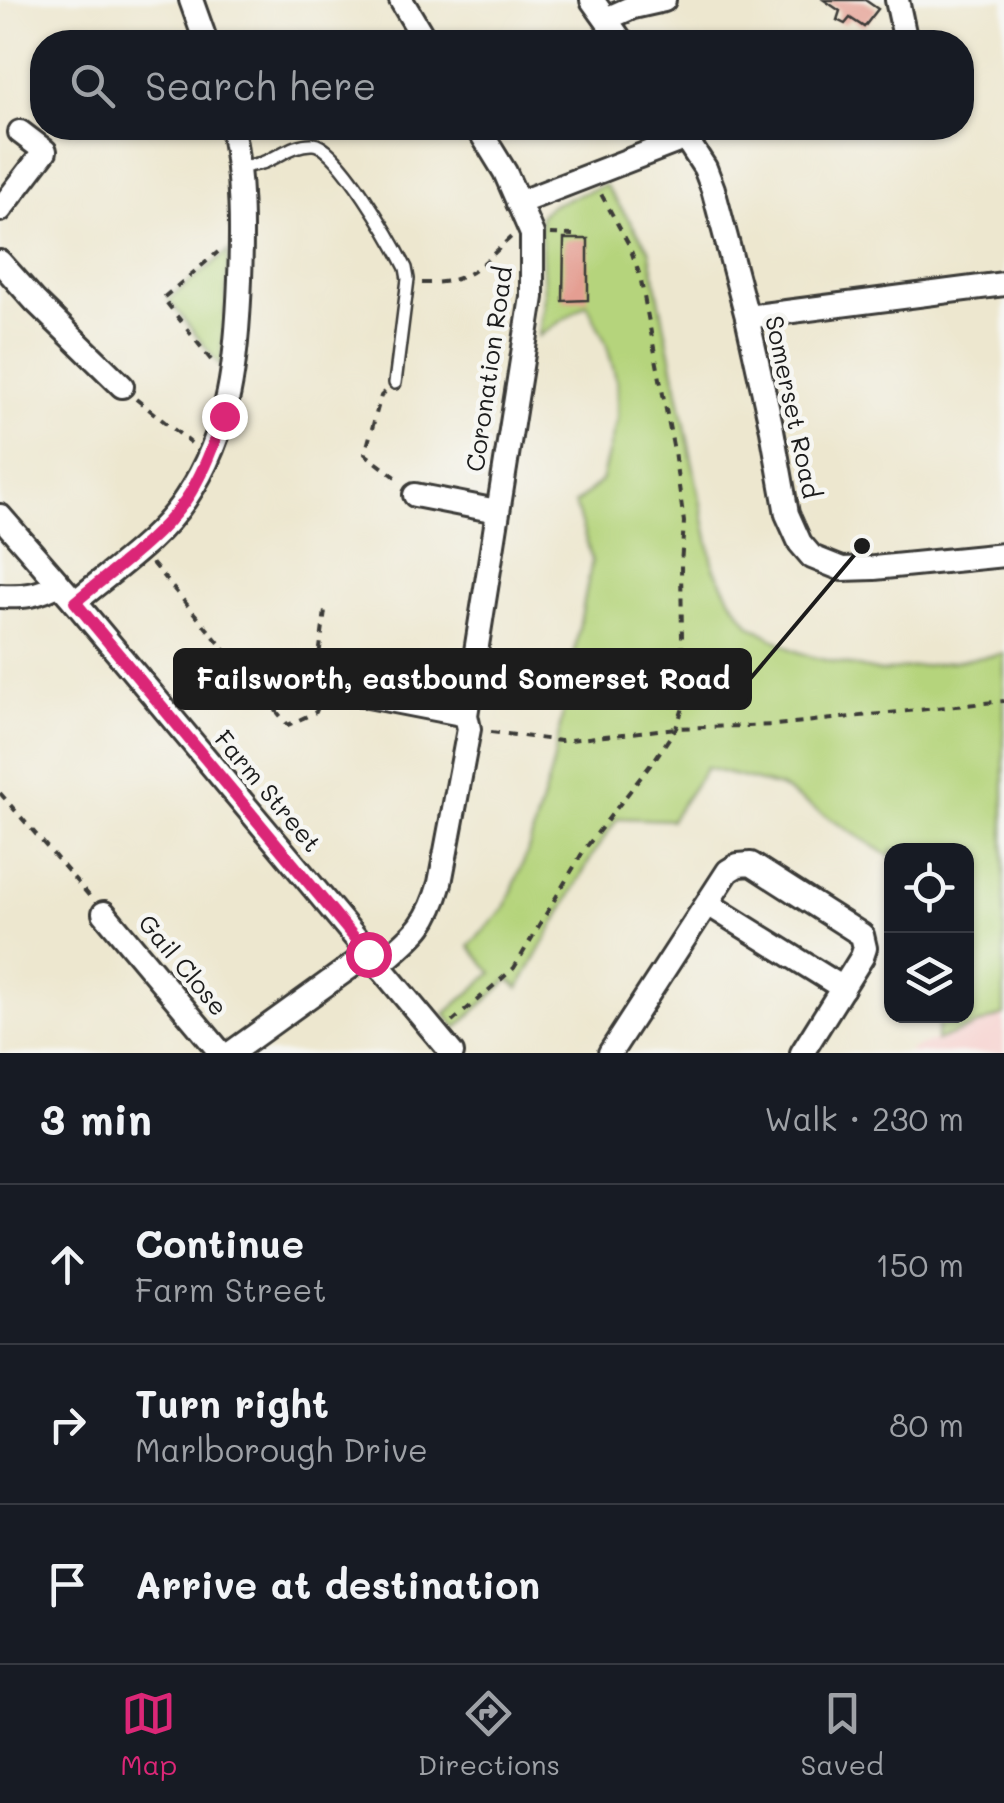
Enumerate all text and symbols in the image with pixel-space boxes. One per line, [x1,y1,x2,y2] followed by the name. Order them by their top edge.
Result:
[30,30,974,140] search box
[65,58,120,113] icon: search
[145,60,376,110] text: Search here
[458,264,518,474] street label: Coronation Road
[759,313,829,501] street label: Somerset Road
[202,394,248,440] route end
[175,650,750,708] callout: Failsworth, eastbound Somerset Road
[196,660,730,696] text: Failsworth, eastbound Somerset Road
[208,723,329,858] street label: Farm Street
[884,843,974,1023] map controls
[884,843,974,933] button: locate
[132,907,235,1022] street label: Gail Close
[346,932,392,978] route start
[884,933,974,1023] button: layers
[40,1091,152,1146] text: 3 min
[764,1097,964,1139] text: Walk · 230 m
[135,1218,304,1268] text: Continue
[40,1237,95,1292] icon: ahead
[876,1243,964,1285] text: 150 m
[135,1268,327,1310] text: Farm Street
[135,1378,329,1428] text: Turn right
[40,1397,95,1452] icon: right
[889,1403,964,1445] text: 80 m
[135,1428,428,1470] text: Marlborough Drive
[40,1557,95,1612] icon: arrive
[135,1559,540,1609] text: Arrive at destination
[120,1686,177,1782] tab: Map
[418,1686,560,1782] tab: Directions
[801,1686,884,1782] tab: Saved

